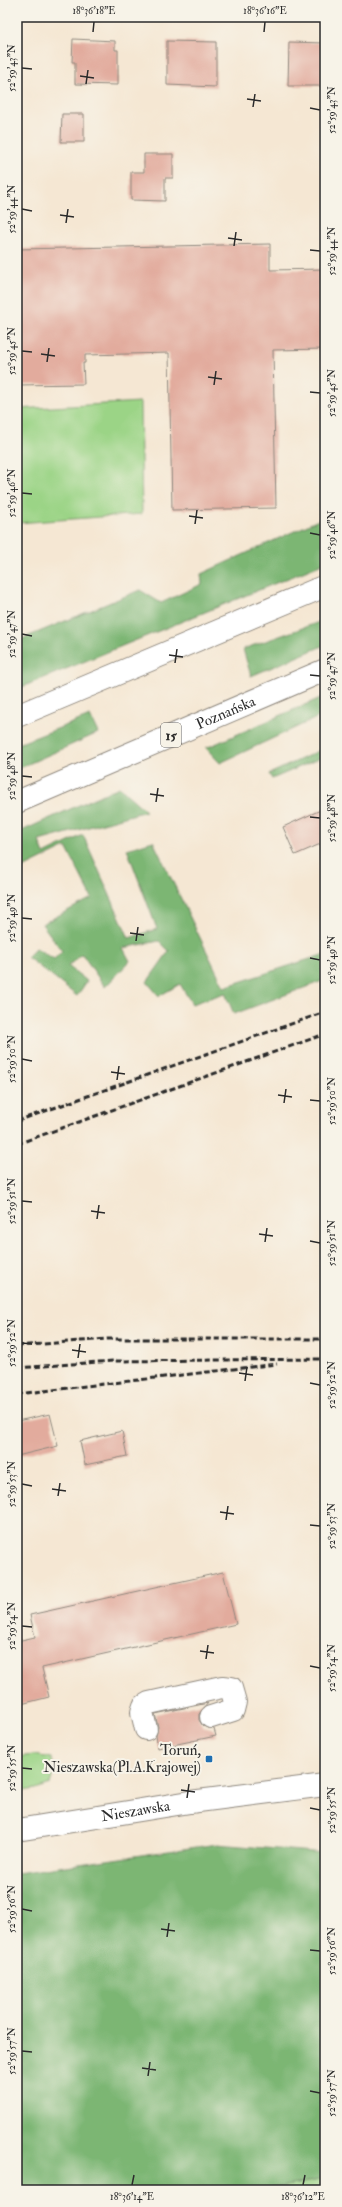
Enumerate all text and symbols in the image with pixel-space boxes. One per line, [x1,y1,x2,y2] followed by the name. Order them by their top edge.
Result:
[72,5,116,17] text: 18°36'18"E
[243,5,287,17] text: 18°36'16"E
[6,44,18,92] text: 52°59'43"N
[326,86,338,134] text: 52°59'43"N
[6,184,18,234] text: 52°59'44"N
[326,226,338,276] text: 52°59'44"N
[6,327,18,375] text: 52°59'45"N
[326,369,338,417] text: 52°59'45"N
[6,469,18,517] text: 52°59'46"N
[326,511,338,559] text: 52°59'46"N
[6,610,18,658] text: 52°59'47"N
[326,652,338,700] text: 52°59'47"N
[193,691,259,734] street label: Poznańska
[161,723,181,747] road number: 15
[6,752,18,800] text: 52°59'48"N
[326,794,338,842] text: 52°59'48"N
[6,894,18,942] text: 52°59'49"N
[326,936,338,984] text: 52°59'49"N
[6,1035,18,1083] text: 52°59'50"N
[326,1077,338,1125] text: 52°59'50"N
[6,1178,18,1224] text: 52°59'51"N
[326,1220,338,1266] text: 52°59'51"N
[6,1319,18,1367] text: 52°59'52"N
[326,1361,338,1409] text: 52°59'52"N
[6,1461,18,1507] text: 52°59'53"N
[326,1503,338,1549] text: 52°59'53"N
[6,1602,18,1650] text: 52°59'54"N
[326,1644,338,1692] text: 52°59'54"N
[43,1741,201,1777] place label: Toruń, Nieszawska(Pl.A.Krajowej)
[6,1744,18,1792] text: 52°59'55"N
[204,1754,214,1764] marker: Toruń, Nieszawska(Pl.A.Krajowej)
[326,1786,338,1834] text: 52°59'55"N
[100,1796,172,1826] street label: Nieszawska
[6,1885,18,1933] text: 52°59'56"N
[326,1927,338,1975] text: 52°59'56"N
[6,2027,18,2075] text: 52°59'57"N
[326,2069,338,2117] text: 52°59'57"N
[110,2191,154,2203] text: 18°36'14"E
[281,2191,325,2203] text: 18°36'12"E

